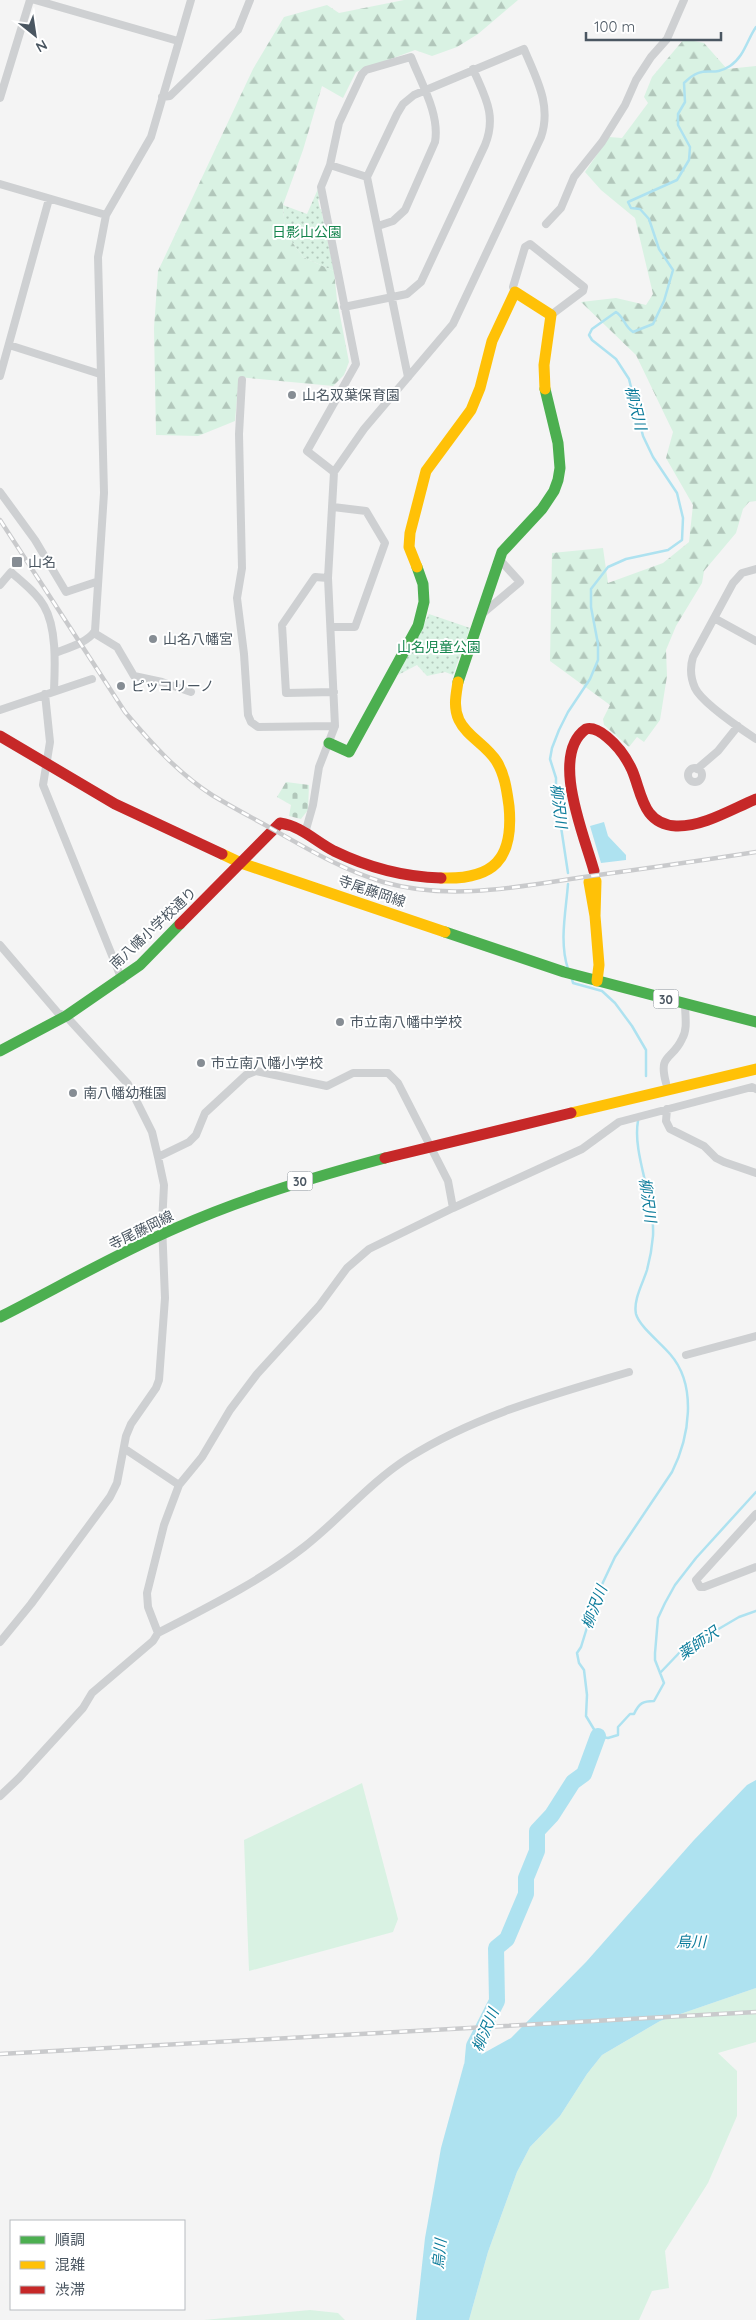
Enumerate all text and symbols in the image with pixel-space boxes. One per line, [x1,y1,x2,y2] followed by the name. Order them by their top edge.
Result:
[10,10,60,60] north arrow
[586,10,721,42] scale bar
[594,17,635,36] text: 100 m
[33,36,50,57] text: N
[272,223,342,241] park label: 日影山公園
[621,384,651,434] water label: 柳沢川
[302,386,400,404] place label: 山名双葉保育園
[286,389,298,401] marker: 山名双葉保育園
[28,553,56,571] place label: 山名
[10,555,24,569] marker: 山名
[163,630,233,648] place label: 山名八幡宮
[147,633,159,645] marker: 山名八幡宮
[397,638,481,656] park label: 山名児童公園
[131,677,214,695] place label: ピッコリーノ
[115,680,127,692] marker: ピッコリーノ
[547,783,571,831] water label: 柳沢川
[336,871,408,911] street label: 寺尾藤岡線
[106,883,200,973] street label: 南八幡小学校通り
[654,990,678,1009] road number: 30
[350,1013,462,1031] place label: 市立南八幡中学校
[334,1016,346,1028] marker: 市立南八幡中学校
[211,1054,323,1072] place label: 市立南八幡小学校
[195,1057,207,1069] marker: 市立南八幡小学校
[83,1084,167,1102] place label: 南八幡幼稚園
[67,1087,79,1099] marker: 南八幡幼稚園
[288,1172,312,1190] road number: 30
[635,1176,661,1226] water label: 柳沢川
[106,1207,176,1253] street label: 寺尾藤岡線
[577,1581,612,1631] water label: 柳沢川
[674,1621,724,1663] water label: 薬師沢
[676,1932,708,1951] water label: 烏川
[467,2004,503,2054] water label: 柳沢川
[10,2220,185,2310] legend
[55,2230,85,2249] text: 順調
[428,2236,450,2270] water label: 烏川
[55,2255,85,2274] text: 混雑
[55,2280,85,2299] text: 渋滞

